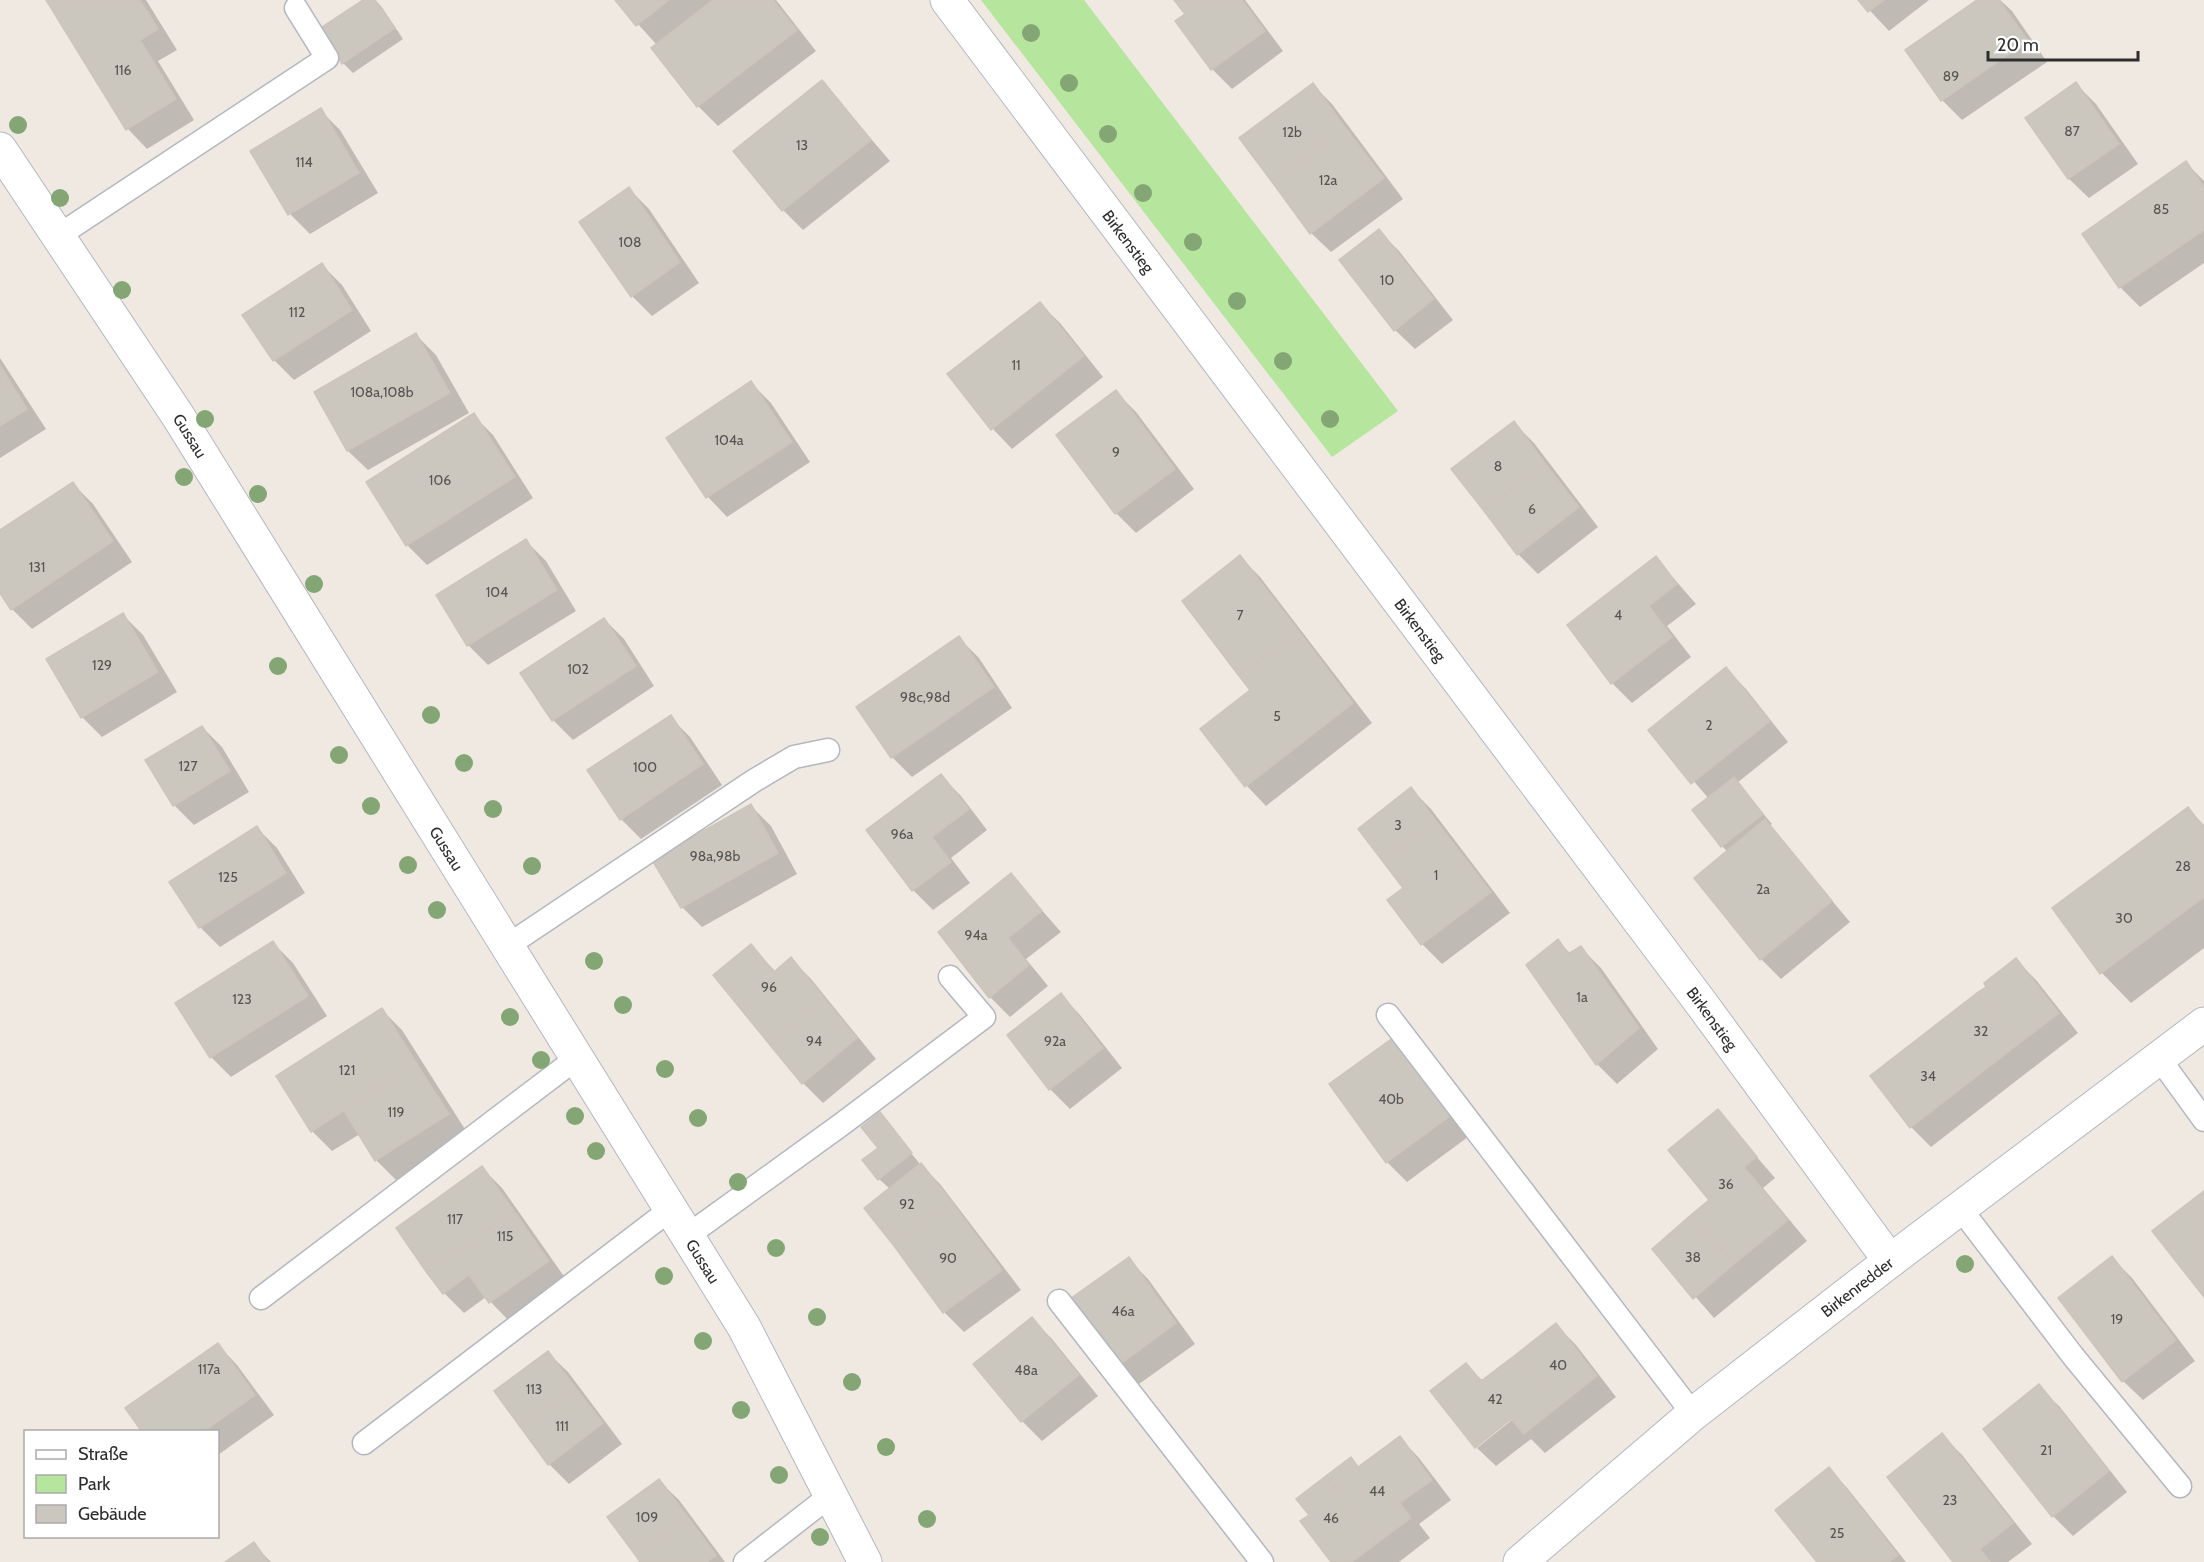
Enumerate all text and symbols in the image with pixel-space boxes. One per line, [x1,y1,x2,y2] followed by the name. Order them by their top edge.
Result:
[1988,24,2138,62] scale bar
[1997,34,2039,56] text: 20 m
[114,61,132,79] house number: 116
[1943,67,1959,85] house number: 89
[2064,122,2080,140] house number: 87
[1282,123,1302,141] house number: 12b
[796,136,808,154] house number: 13
[295,153,313,171] house number: 114
[1319,171,1338,189] house number: 12a
[2153,200,2169,218] house number: 85
[1098,207,1158,278] street label: Birkenstieg
[619,233,641,251] house number: 108
[1380,271,1394,289] house number: 10
[289,303,305,321] house number: 112
[1011,356,1021,374] house number: 11
[351,383,414,401] house number: 108a,108b
[169,410,211,461] street label: Gussau
[714,431,744,449] house number: 104a
[1112,443,1120,461] house number: 9
[1494,457,1502,475] house number: 8
[429,471,451,489] house number: 106
[1528,500,1536,518] house number: 6
[29,558,45,576] house number: 131
[486,583,508,601] house number: 104
[1390,595,1450,666] street label: Birkenstieg
[1236,606,1244,624] house number: 7
[1614,606,1622,624] house number: 4
[92,656,112,674] house number: 129
[567,660,589,678] house number: 102
[900,688,950,706] house number: 98c,98d
[1273,707,1281,725] house number: 5
[1705,716,1713,734] house number: 2
[179,757,197,775] house number: 127
[633,758,657,776] house number: 100
[1394,816,1402,834] house number: 3
[425,823,467,874] street label: Gussau
[891,825,914,843] house number: 96a
[690,847,740,865] house number: 98a,98b
[2175,857,2191,875] house number: 28
[1434,866,1438,884] house number: 1
[218,868,238,886] house number: 125
[1756,880,1770,898] house number: 2a
[2115,909,2133,927] house number: 30
[965,926,988,944] house number: 94a
[761,978,777,996] house number: 96
[1682,984,1742,1055] street label: Birkenstieg
[1576,988,1588,1006] house number: 1a
[232,990,252,1008] house number: 123
[1974,1022,1988,1040] house number: 32
[806,1032,822,1050] house number: 94
[1044,1032,1066,1050] house number: 92a
[339,1061,355,1079] house number: 121
[1920,1067,1936,1085] house number: 34
[1378,1090,1404,1108] house number: 40b
[387,1103,405,1121] house number: 119
[1718,1175,1734,1193] house number: 36
[899,1195,915,1213] house number: 92
[447,1210,463,1228] house number: 117
[497,1227,513,1245] house number: 115
[682,1236,724,1287] street label: Gussau
[1685,1248,1701,1266] house number: 38
[939,1249,957,1267] house number: 90
[1817,1253,1898,1321] street label: Birkenredder
[1112,1302,1135,1320] house number: 46a
[2111,1310,2123,1328] house number: 19
[1549,1356,1567,1374] house number: 40
[198,1360,220,1378] house number: 117a
[1014,1361,1038,1379] house number: 48a
[526,1380,542,1398] house number: 113
[1487,1390,1503,1408] house number: 42
[555,1417,569,1435] house number: 111
[24,1430,219,1538] legend
[2040,1441,2052,1459] house number: 21
[78,1443,128,1465] text: Straße
[78,1473,111,1495] text: Park
[1369,1482,1385,1500] house number: 44
[1943,1491,1957,1509] house number: 23
[78,1503,147,1525] text: Gebäude
[636,1508,658,1526] house number: 109
[1323,1509,1339,1527] house number: 46
[1830,1524,1844,1542] house number: 25

